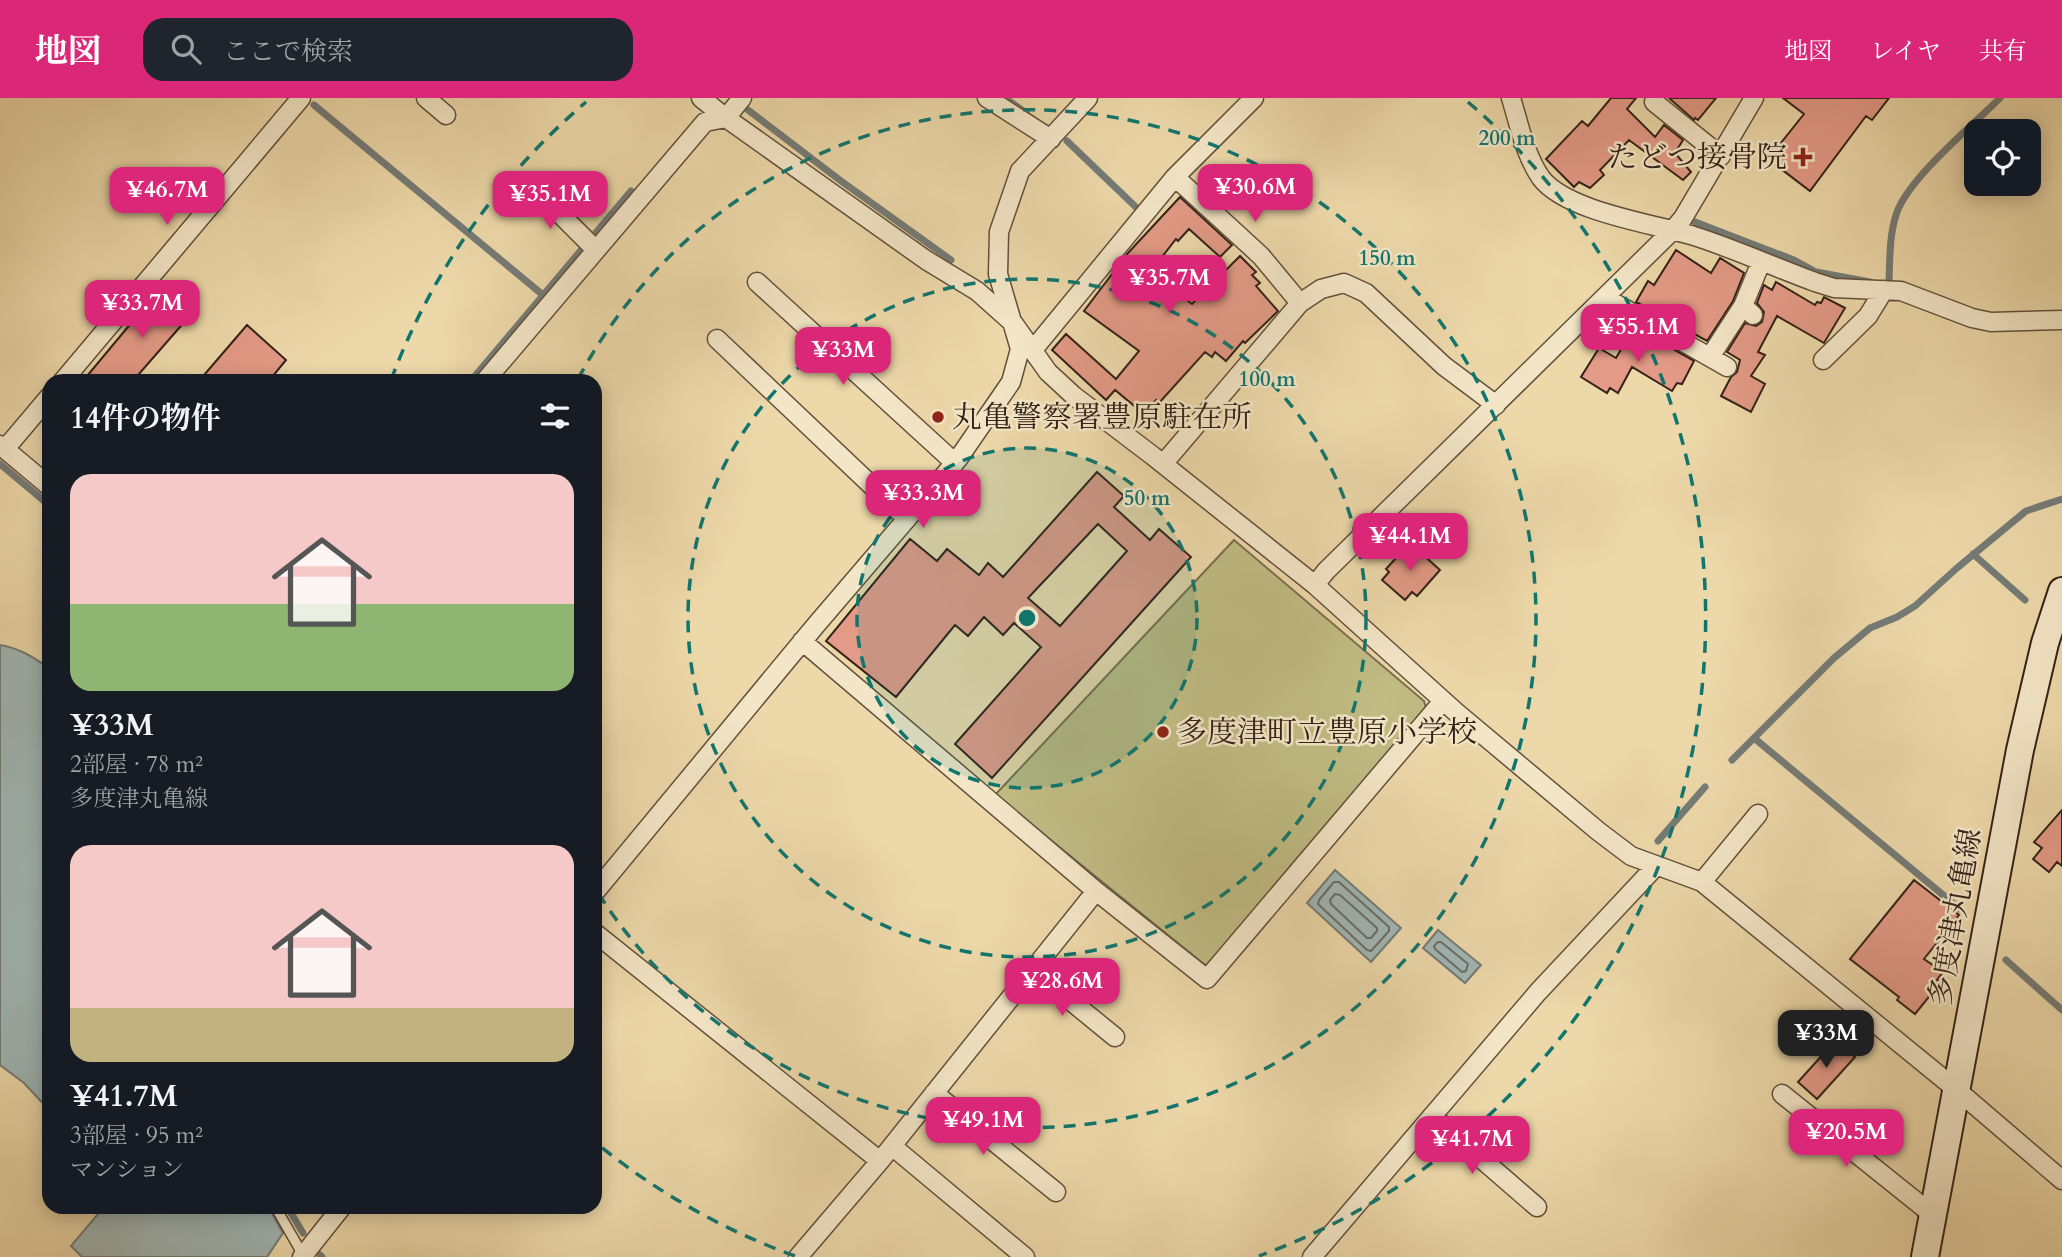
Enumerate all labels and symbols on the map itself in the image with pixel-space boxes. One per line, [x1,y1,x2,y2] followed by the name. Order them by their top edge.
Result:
[1478,124,1536,153] text: 200 m
[1608,137,1787,178] place label: たどつ接骨院
[1793,147,1813,167] marker: たどつ接骨院
[1198,164,1312,224] pin: ¥30.6M
[110,167,224,227] pin: ¥46.7M
[493,172,607,231] pin: ¥35.1M
[1358,244,1416,273] text: 150 m
[1112,256,1226,315] pin: ¥35.7M
[85,280,199,340] pin: ¥33.7M
[1581,304,1695,364] pin: ¥55.1M
[802,328,884,387] pin: ¥33M
[1238,365,1296,394] text: 100 m
[952,397,1252,438] place label: 丸亀警察署豊原駐在所
[930,409,946,425] marker: 丸亀警察署豊原駐在所
[866,470,980,530] pin: ¥33.3M
[1124,484,1171,513] text: 50 m
[1353,514,1467,573] pin: ¥44.1M
[1015,606,1039,630] centre of rings
[1177,712,1477,753] place label: 多度津町立豊原小学校
[1155,724,1171,740] marker: 多度津町立豊原小学校
[1920,825,1991,1009] street label: 多度津丸亀線
[1005,958,1119,1018] pin: ¥28.6M
[1785,1010,1867,1070] pin: ¥33M
[926,1098,1040,1157] pin: ¥49.1M
[1789,1110,1903,1169] pin: ¥20.5M
[1415,1116,1529,1176] pin: ¥41.7M

